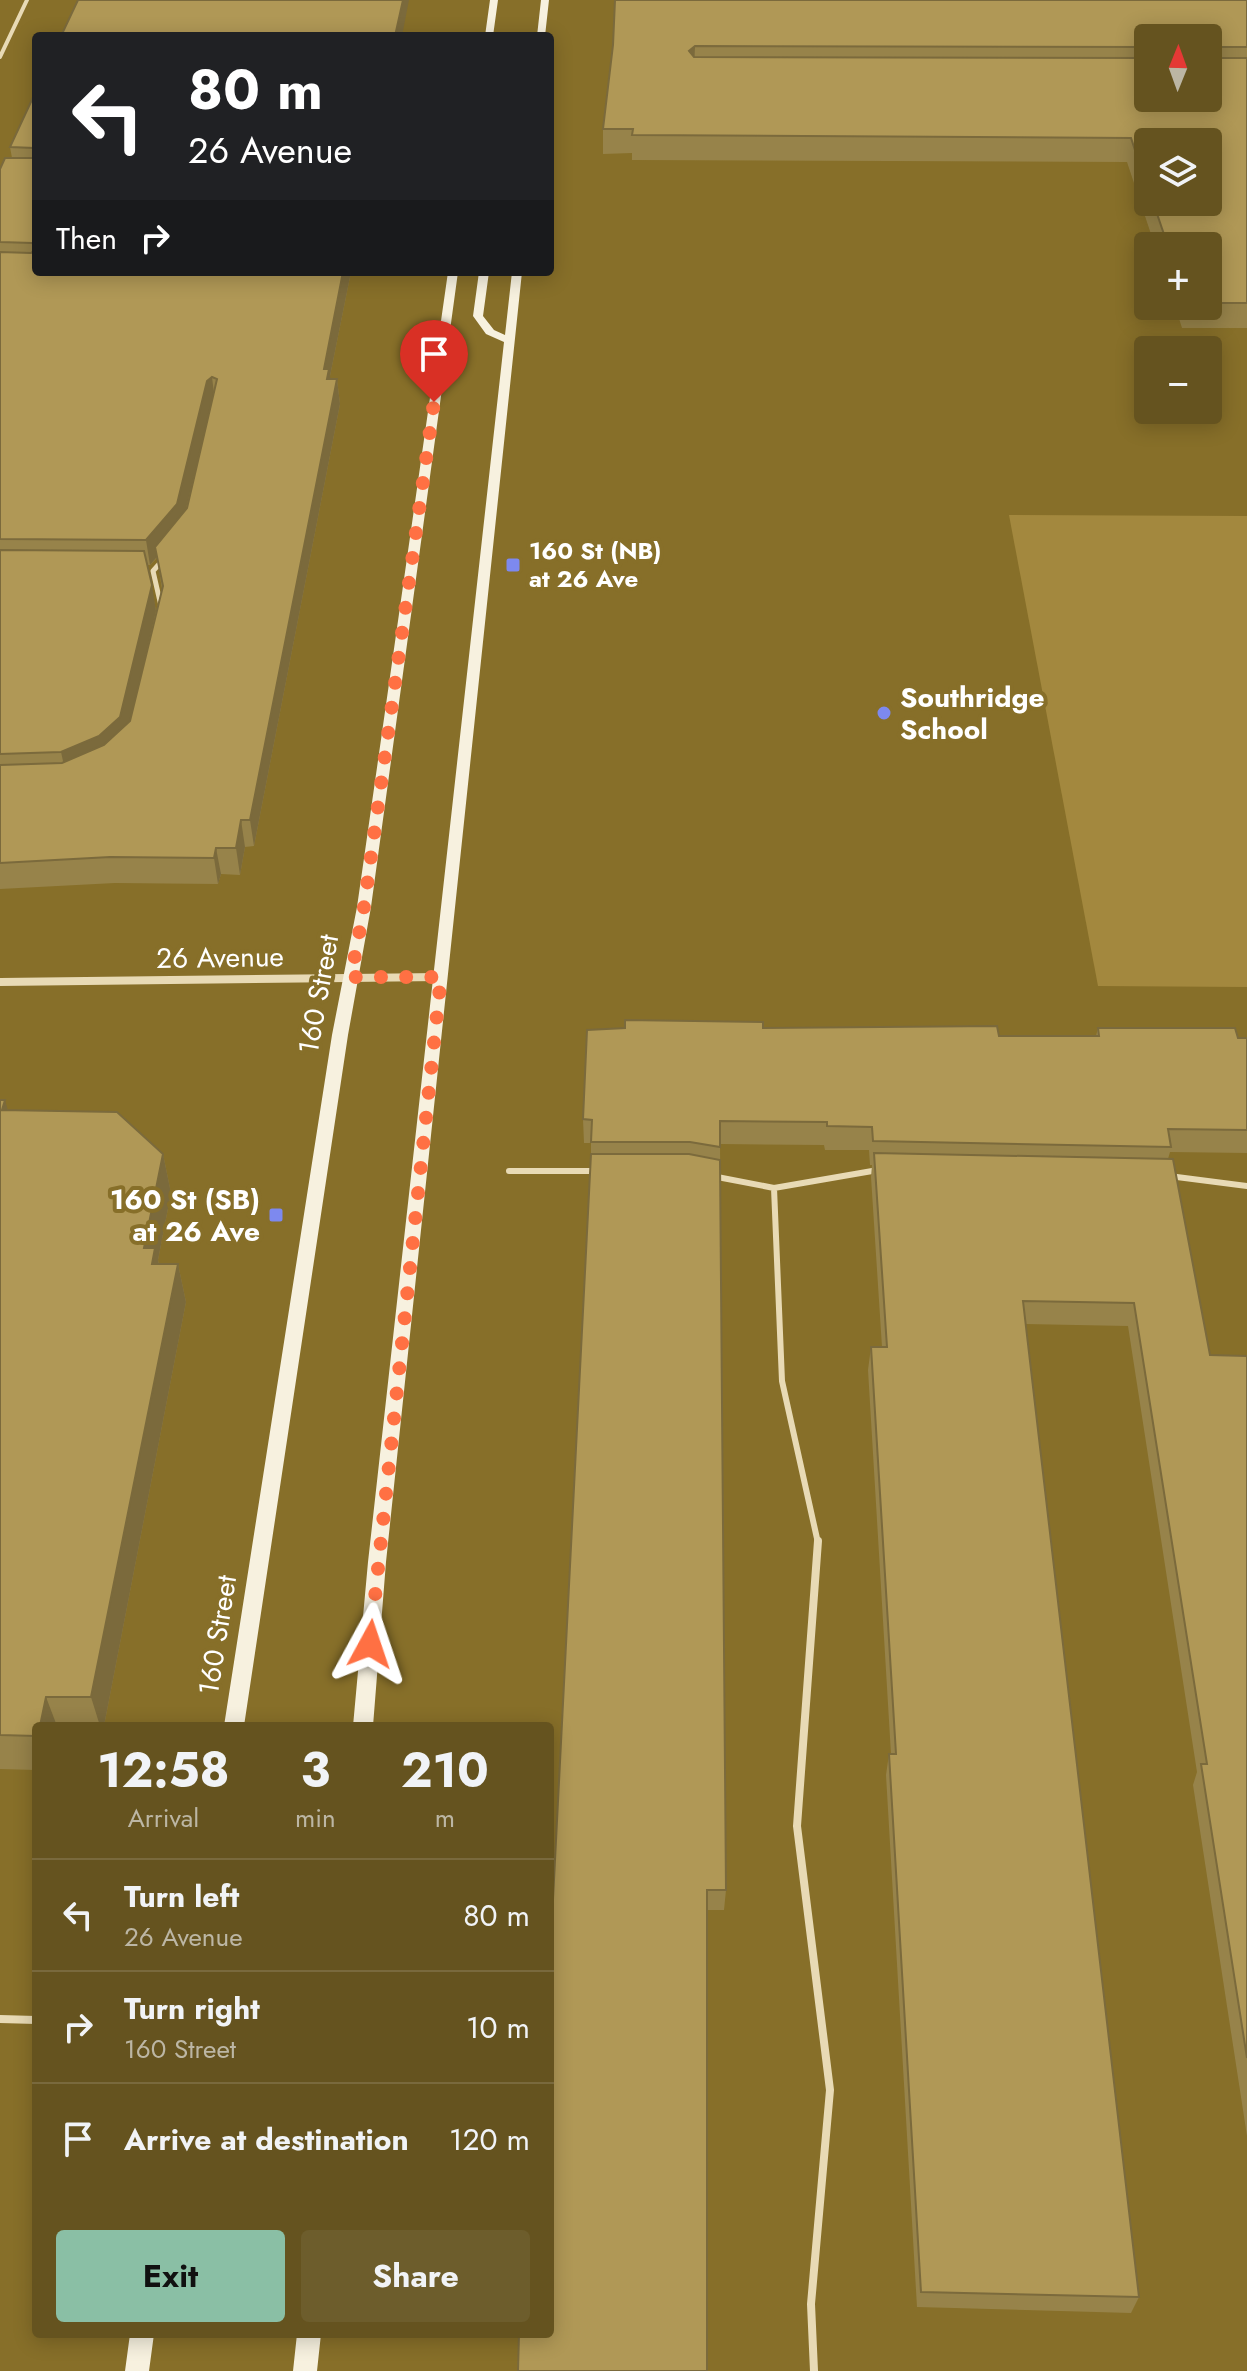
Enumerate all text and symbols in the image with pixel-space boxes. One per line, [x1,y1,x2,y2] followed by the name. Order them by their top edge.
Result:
[1134,24,1222,112] north arrow
[1134,24,1222,424] map controls
[188,49,323,130] text: 80 m
[56,64,160,168] icon: left
[188,124,352,176] text: 26 Avenue
[1134,128,1222,216] button: layers
[133,216,177,260] icon: right
[56,217,117,260] text: Then
[1134,232,1222,320] button: +
[400,320,468,402] pin
[412,332,456,376] icon: arrive
[1134,336,1222,424] button: −
[529,533,662,596] place label: 160 St (NB) at 26 Ave
[504,556,522,574] marker: 160 St (NB) at 26 Ave
[900,677,1045,750] place label: Southridge School
[875,704,893,722] marker: Southridge School
[288,931,349,1057] street label: 160 Street
[156,936,284,979] street label: 26 Avenue
[110,1179,260,1252] place label: 160 St (SB) at 26 Ave
[267,1206,285,1224] marker: 160 St (SB) at 26 Ave
[188,1572,247,1698] street label: 160 Street
[328,1602,412,1686] position arrow
[97,1736,230,1805] text: 12:58
[300,1736,330,1805] text: 3
[401,1736,489,1805] text: 210
[128,1799,199,1837] text: Arrival
[295,1799,336,1837] text: min
[435,1799,455,1837] text: m
[124,1875,239,1918] text: Turn left
[56,1893,100,1937] icon: left
[463,1894,530,1937] text: 80 m
[124,1918,243,1956] text: 26 Avenue
[124,1987,260,2030] text: Turn right
[56,2005,100,2049] icon: right
[466,2006,530,2049] text: 10 m
[124,2030,236,2068] text: 160 Street
[56,2117,100,2161] icon: arrive
[124,2118,409,2161] text: Arrive at destination
[449,2118,530,2161] text: 120 m
[56,2230,285,2322] button: Exit
[301,2230,530,2322] button: Share

